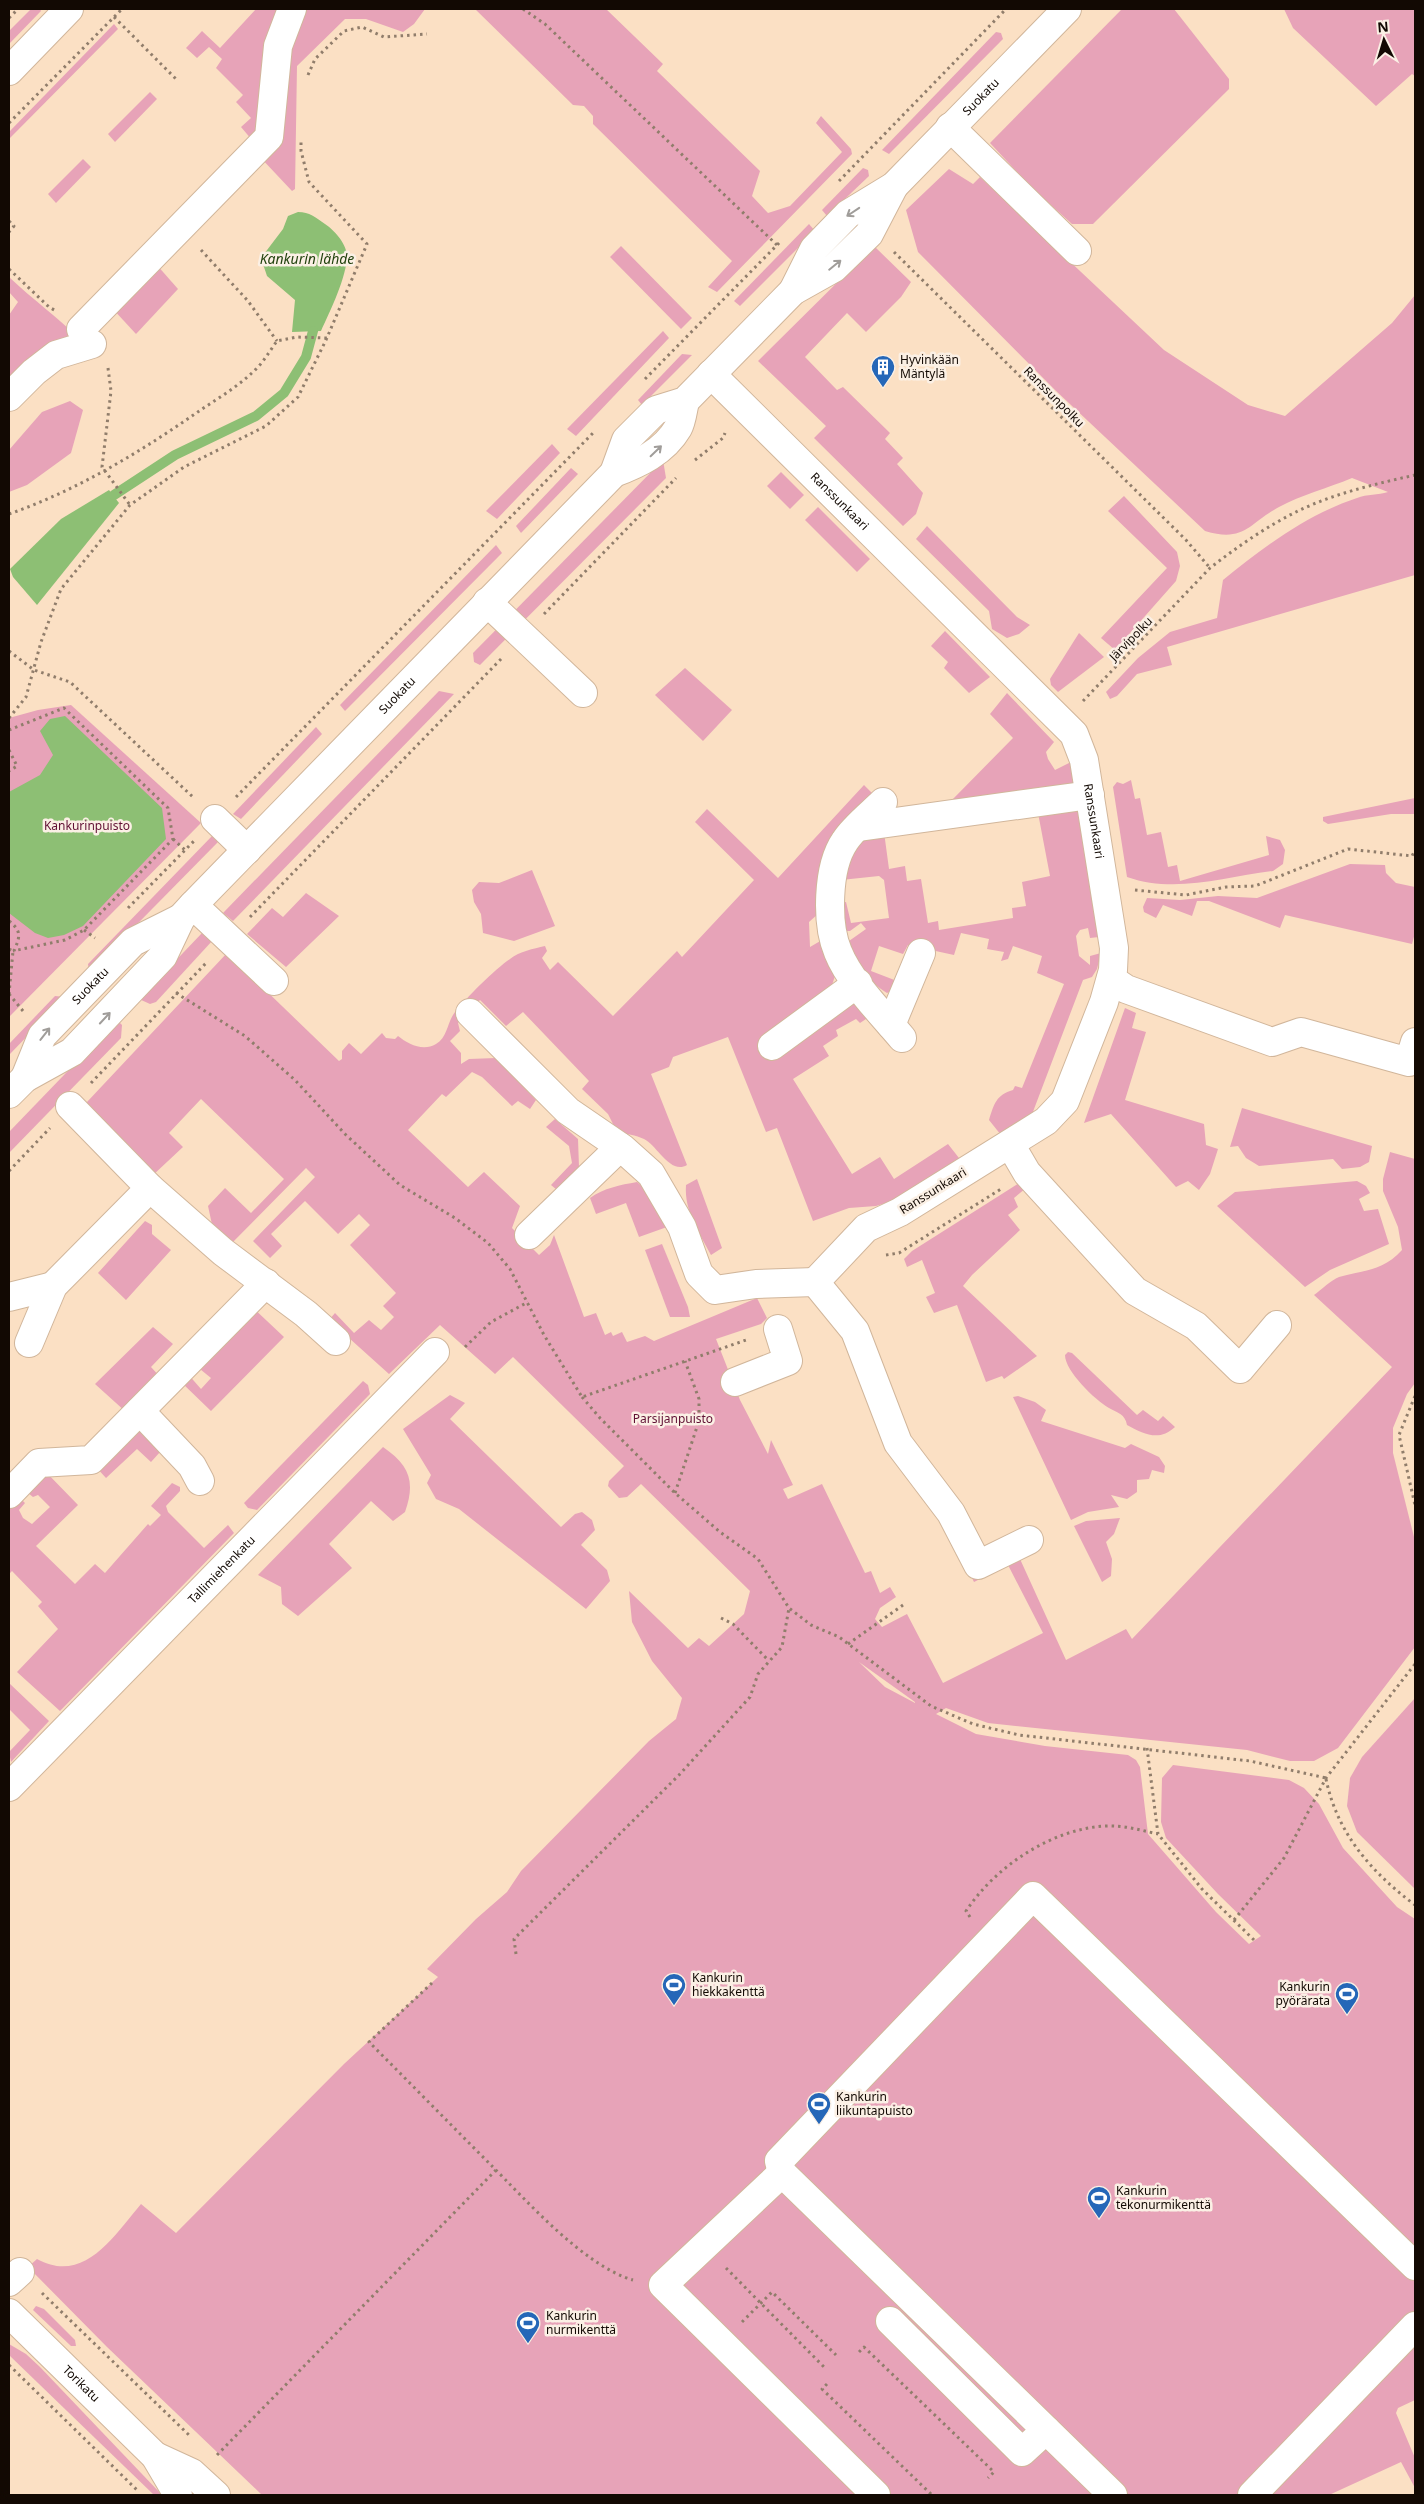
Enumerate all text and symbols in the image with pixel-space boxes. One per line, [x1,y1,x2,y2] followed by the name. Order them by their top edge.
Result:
[1359,15,1409,65] north arrow
[1376,17,1389,37] text: N
[958,74,1003,119] street label: Suokatu
[846,207,860,217] one-way arrow
[260,249,354,268] water label: Kankurin lähde
[828,260,841,271] one-way arrow
[900,351,959,382] place label: Hyvinkään Mäntylä
[870,354,896,388] building icon: Hyvinkään Mäntylä
[1020,363,1088,431] street label: Ranssunpolku
[650,445,662,457] one-way arrow
[807,468,873,534] street label: Ranssunkaari
[1104,613,1156,665] street label: Järvipolku
[375,673,419,718] street label: Suokatu
[1080,782,1109,860] street label: Ranssunkaari
[44,817,130,834] park label: Kankurinpuisto
[68,963,112,1008] street label: Suokatu
[99,1011,111,1024] one-way arrow
[40,1028,51,1041] one-way arrow
[896,1163,969,1218] street label: Ranssunkaari
[633,1410,713,1427] park label: Parsijanpuisto
[184,1532,259,1607] street label: Tallimiehenkatu
[692,1969,765,2000] place label: Kankurin hiekkakenttä
[661,1972,687,2006] sports icon: Kankurin hiekkakenttä
[1276,1978,1330,2009] place label: Kankurin pyörärata
[1334,1981,1360,2015] sports icon: Kankurin pyörärata
[836,2088,913,2119] place label: Kankurin liikuntapuisto
[806,2091,832,2125] sports icon: Kankurin liikuntapuisto
[1116,2182,1211,2213] place label: Kankurin tekonurmikenttä
[1086,2185,1112,2219] sports icon: Kankurin tekonurmikenttä
[546,2307,616,2338] place label: Kankurin nurmikenttä
[515,2310,541,2344] sports icon: Kankurin nurmikenttä
[59,2361,104,2406] street label: Torikatu

